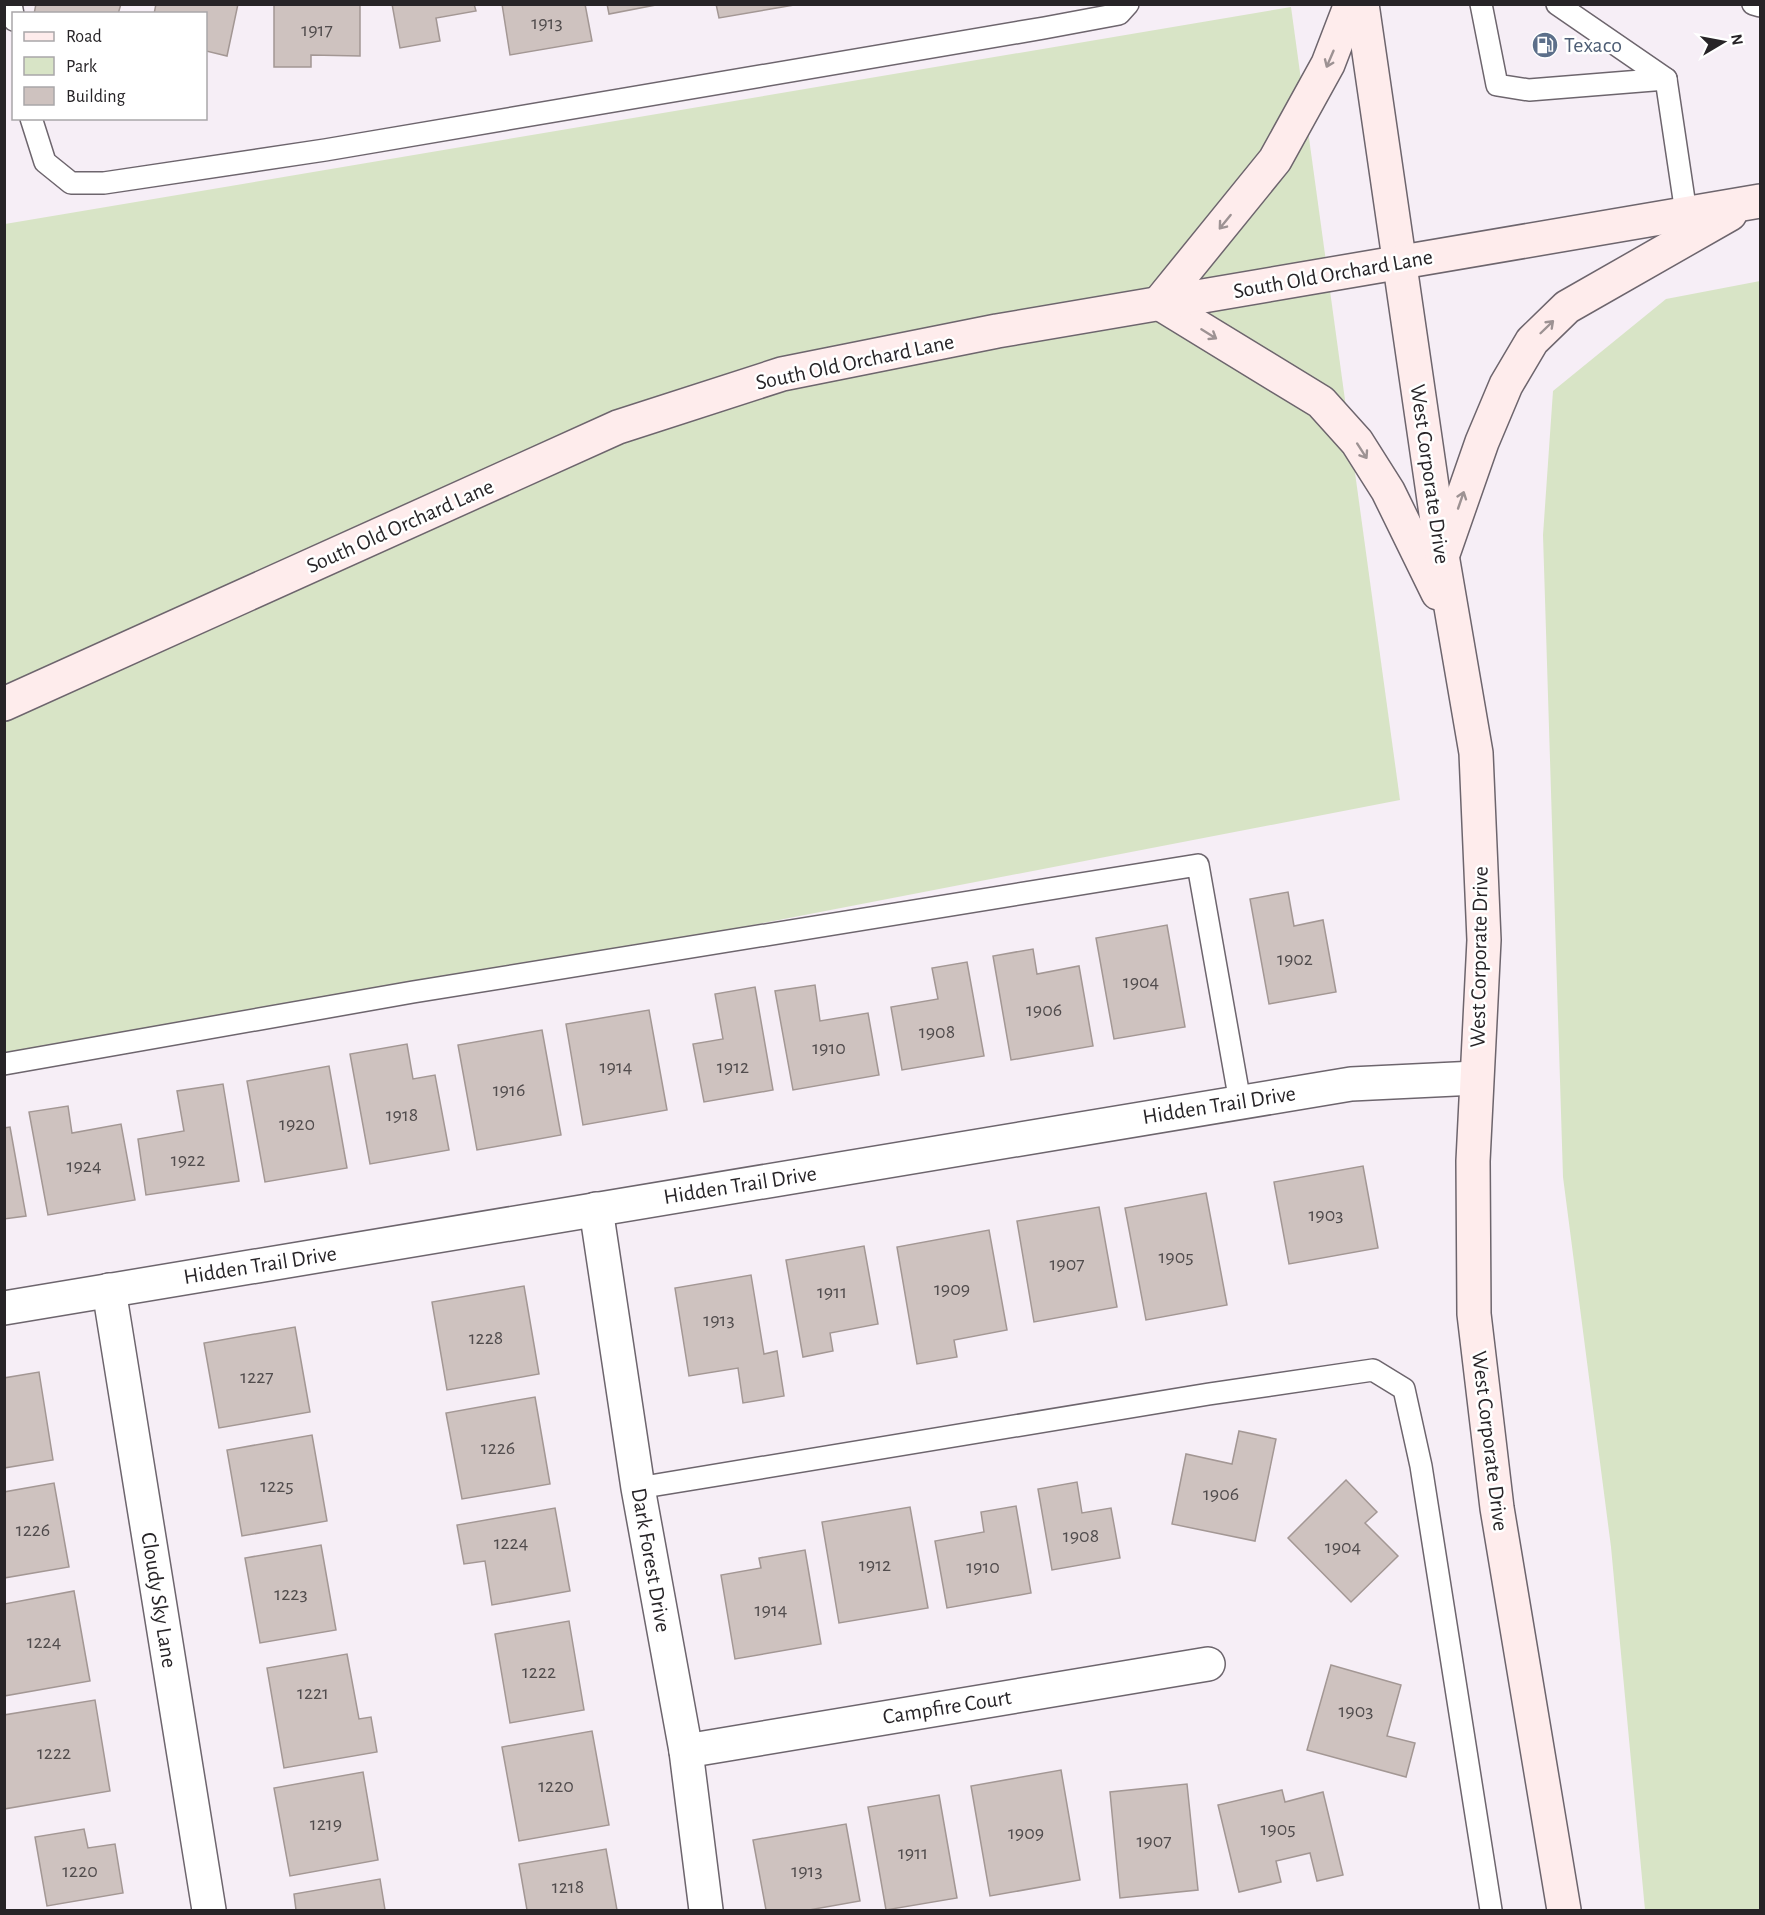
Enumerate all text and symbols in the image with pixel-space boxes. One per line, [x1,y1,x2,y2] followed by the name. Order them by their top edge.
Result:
[12,12,207,120] legend
[1693,12,1753,72] north arrow
[531,13,563,33] house number: 1913
[301,20,333,40] house number: 1917
[66,28,102,46] text: Road
[1530,30,1560,60] fuel station icon: Texaco
[1728,33,1746,46] text: N
[1564,34,1622,56] place label: Texaco
[1324,49,1335,68] one-way arrow
[66,58,98,76] text: Park
[66,88,126,106] text: Building
[1218,214,1231,230] one-way arrow
[1232,246,1434,302] street label: South Old Orchard Lane
[1540,320,1555,334] one-way arrow
[1200,328,1217,340] one-way arrow
[754,330,956,394] street label: South Old Orchard Lane
[1406,383,1454,565] street label: West Corporate Drive
[1356,442,1369,459] one-way arrow
[303,475,497,577] street label: South Old Orchard Lane
[1457,491,1468,510] one-way arrow
[1466,866,1492,1048] street label: West Corporate Drive
[1277,949,1313,969] house number: 1902
[1123,972,1159,992] house number: 1904
[1026,1000,1062,1020] house number: 1906
[919,1022,955,1042] house number: 1908
[812,1038,846,1058] house number: 1910
[600,1057,632,1077] house number: 1914
[717,1057,749,1077] house number: 1912
[493,1080,525,1100] house number: 1916
[1141,1082,1297,1128] street label: Hidden Trail Drive
[386,1105,418,1125] house number: 1918
[279,1114,315,1134] house number: 1920
[171,1150,205,1170] house number: 1922
[67,1156,102,1176] house number: 1924
[662,1162,818,1208] street label: Hidden Trail Drive
[1308,1205,1344,1225] house number: 1903
[182,1242,338,1288] street label: Hidden Trail Drive
[1158,1247,1194,1267] house number: 1905
[1049,1254,1085,1274] house number: 1907
[934,1279,970,1299] house number: 1909
[817,1282,847,1302] house number: 1911
[703,1310,735,1330] house number: 1913
[469,1328,503,1348] house number: 1228
[1468,1350,1512,1532] street label: West Corporate Drive
[240,1367,274,1387] house number: 1227
[481,1438,515,1458] house number: 1226
[260,1476,294,1496] house number: 1225
[1203,1484,1239,1504] house number: 1906
[627,1486,675,1634] street label: Dark Forest Drive
[16,1520,50,1540] house number: 1226
[1063,1526,1099,1546] house number: 1908
[137,1531,181,1669] street label: Cloudy Sky Lane
[494,1533,528,1553] house number: 1224
[1325,1537,1361,1557] house number: 1904
[859,1555,891,1575] house number: 1912
[966,1557,1000,1577] house number: 1910
[274,1584,308,1604] house number: 1223
[755,1600,787,1620] house number: 1914
[27,1632,61,1652] house number: 1224
[522,1662,556,1682] house number: 1222
[297,1683,329,1703] house number: 1221
[881,1686,1013,1728] street label: Campfire Court
[1338,1701,1374,1721] house number: 1903
[37,1743,71,1763] house number: 1222
[538,1776,574,1796] house number: 1220
[310,1814,342,1834] house number: 1219
[1260,1819,1296,1839] house number: 1905
[1008,1823,1044,1843] house number: 1909
[1136,1831,1172,1851] house number: 1907
[898,1843,928,1863] house number: 1911
[62,1861,98,1881] house number: 1220
[791,1861,823,1881] house number: 1913
[552,1877,584,1897] house number: 1218

